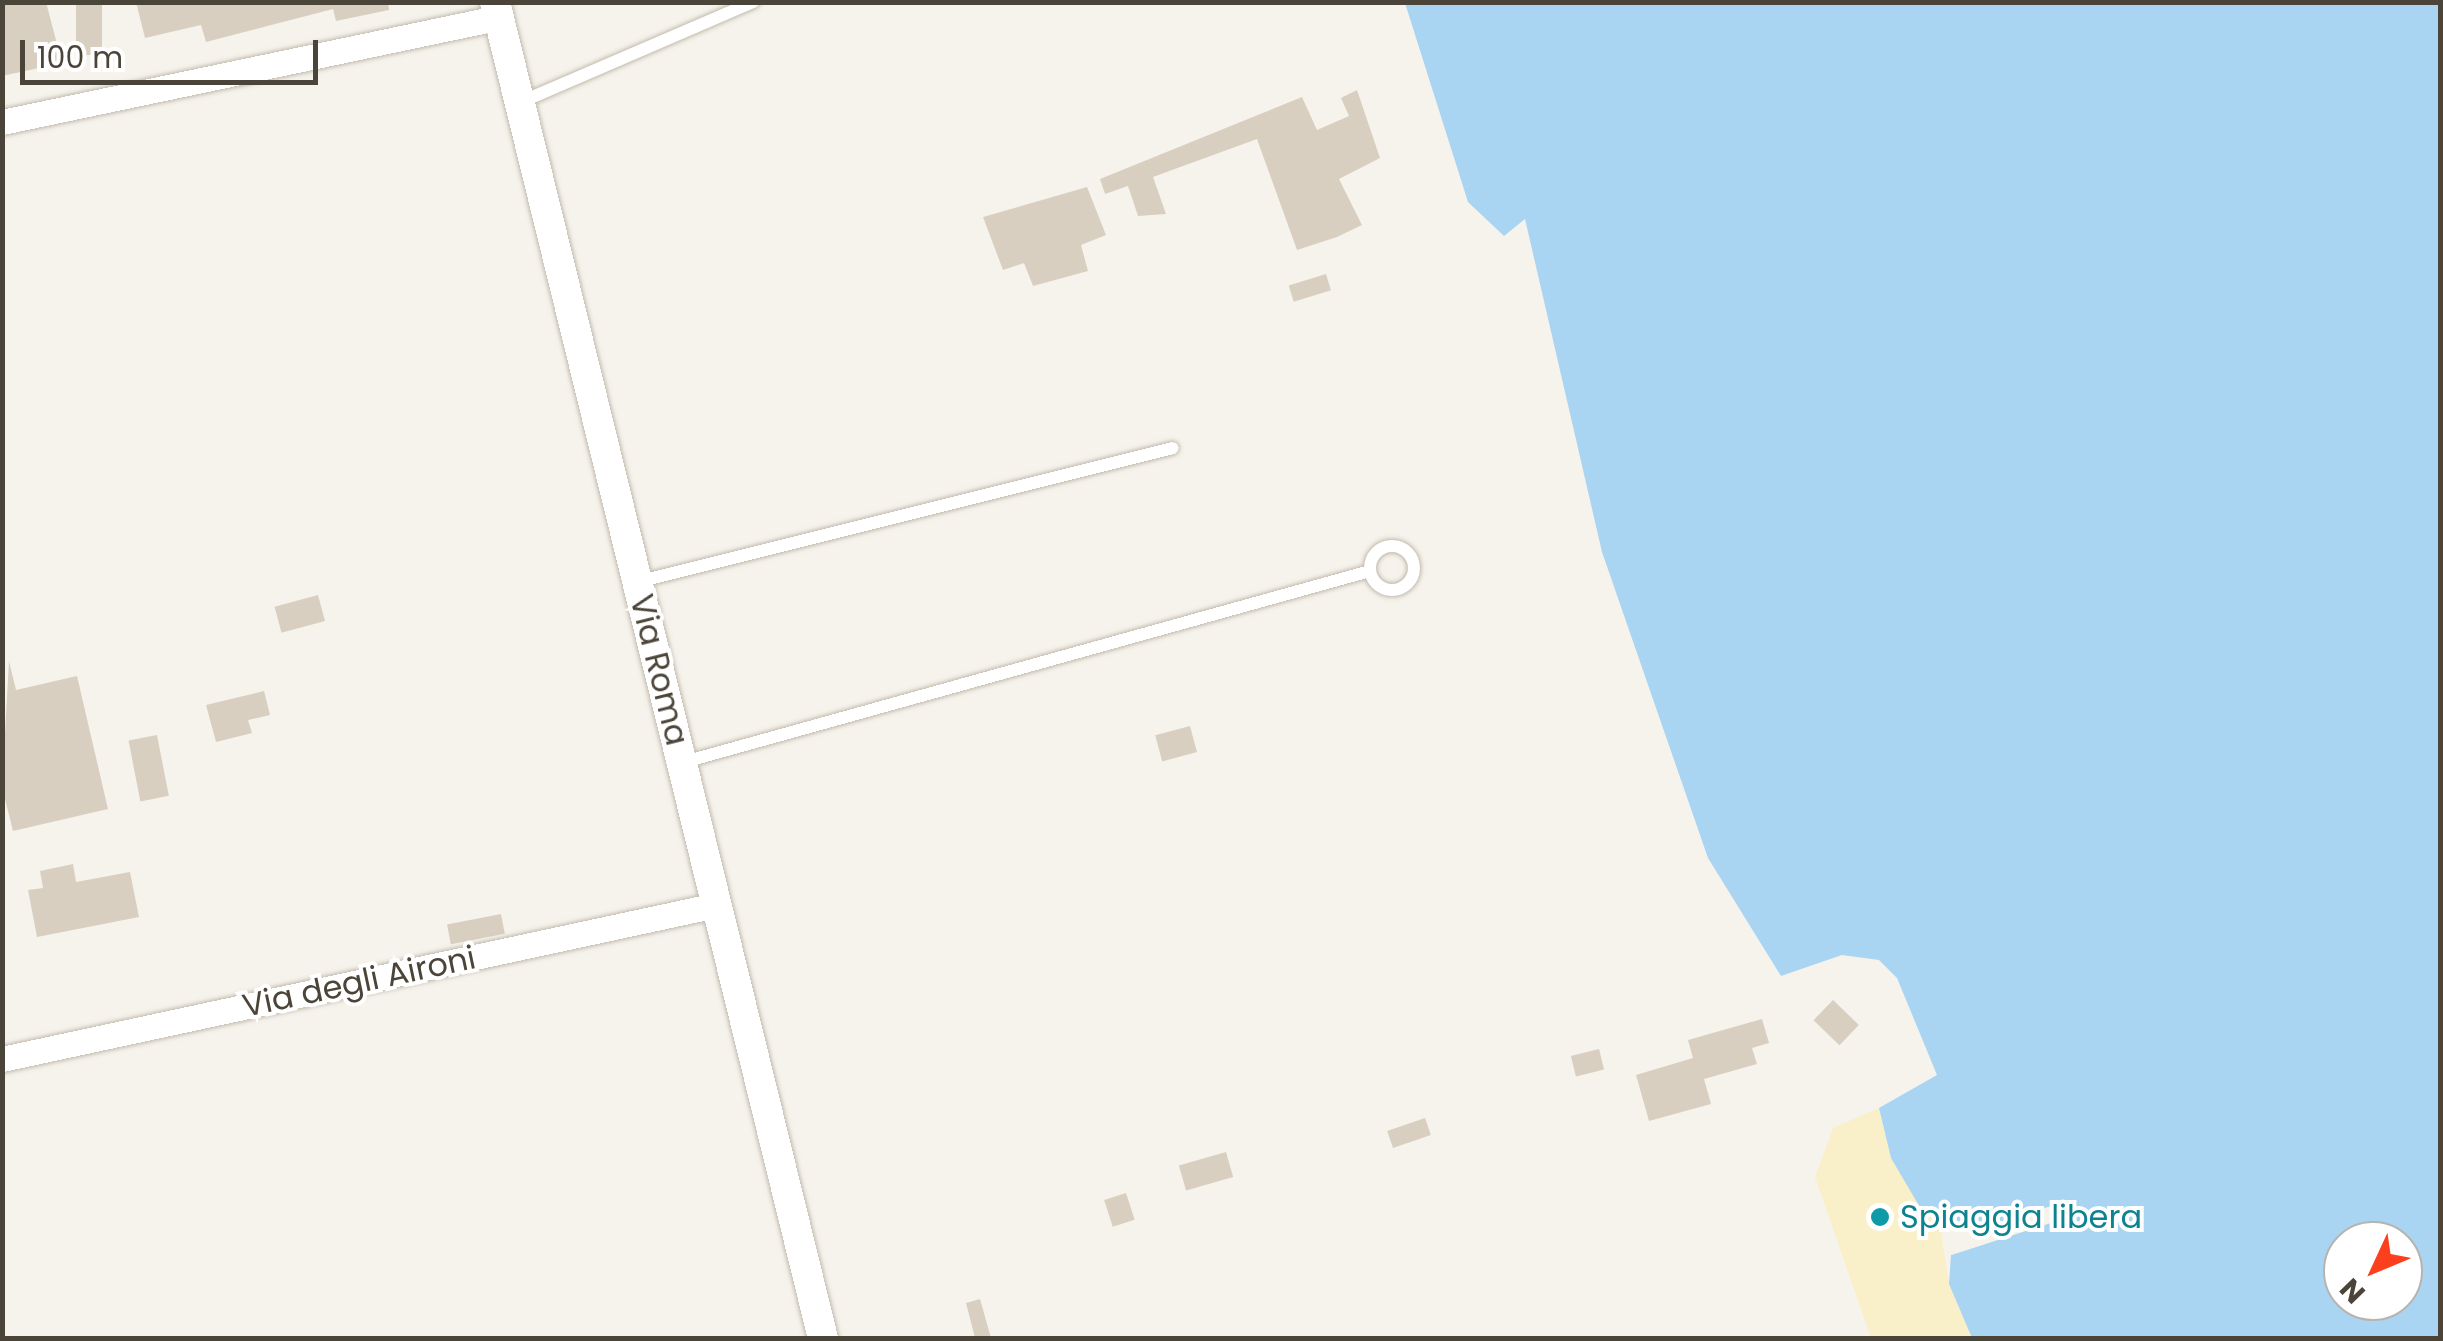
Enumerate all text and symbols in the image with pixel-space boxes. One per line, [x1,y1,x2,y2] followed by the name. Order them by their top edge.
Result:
[25,20,322,82] scale bar
[37,36,123,79] text: 100 m
[622,591,696,749] street label: Via Roma
[239,939,479,1025] street label: Via degli Aironi
[1900,1198,2142,1236] place label: Spiaggia libera
[1869,1206,1891,1228] marker: Spiaggia libera
[2323,1221,2423,1321] north arrow
[2331,1270,2374,1312] text: N

